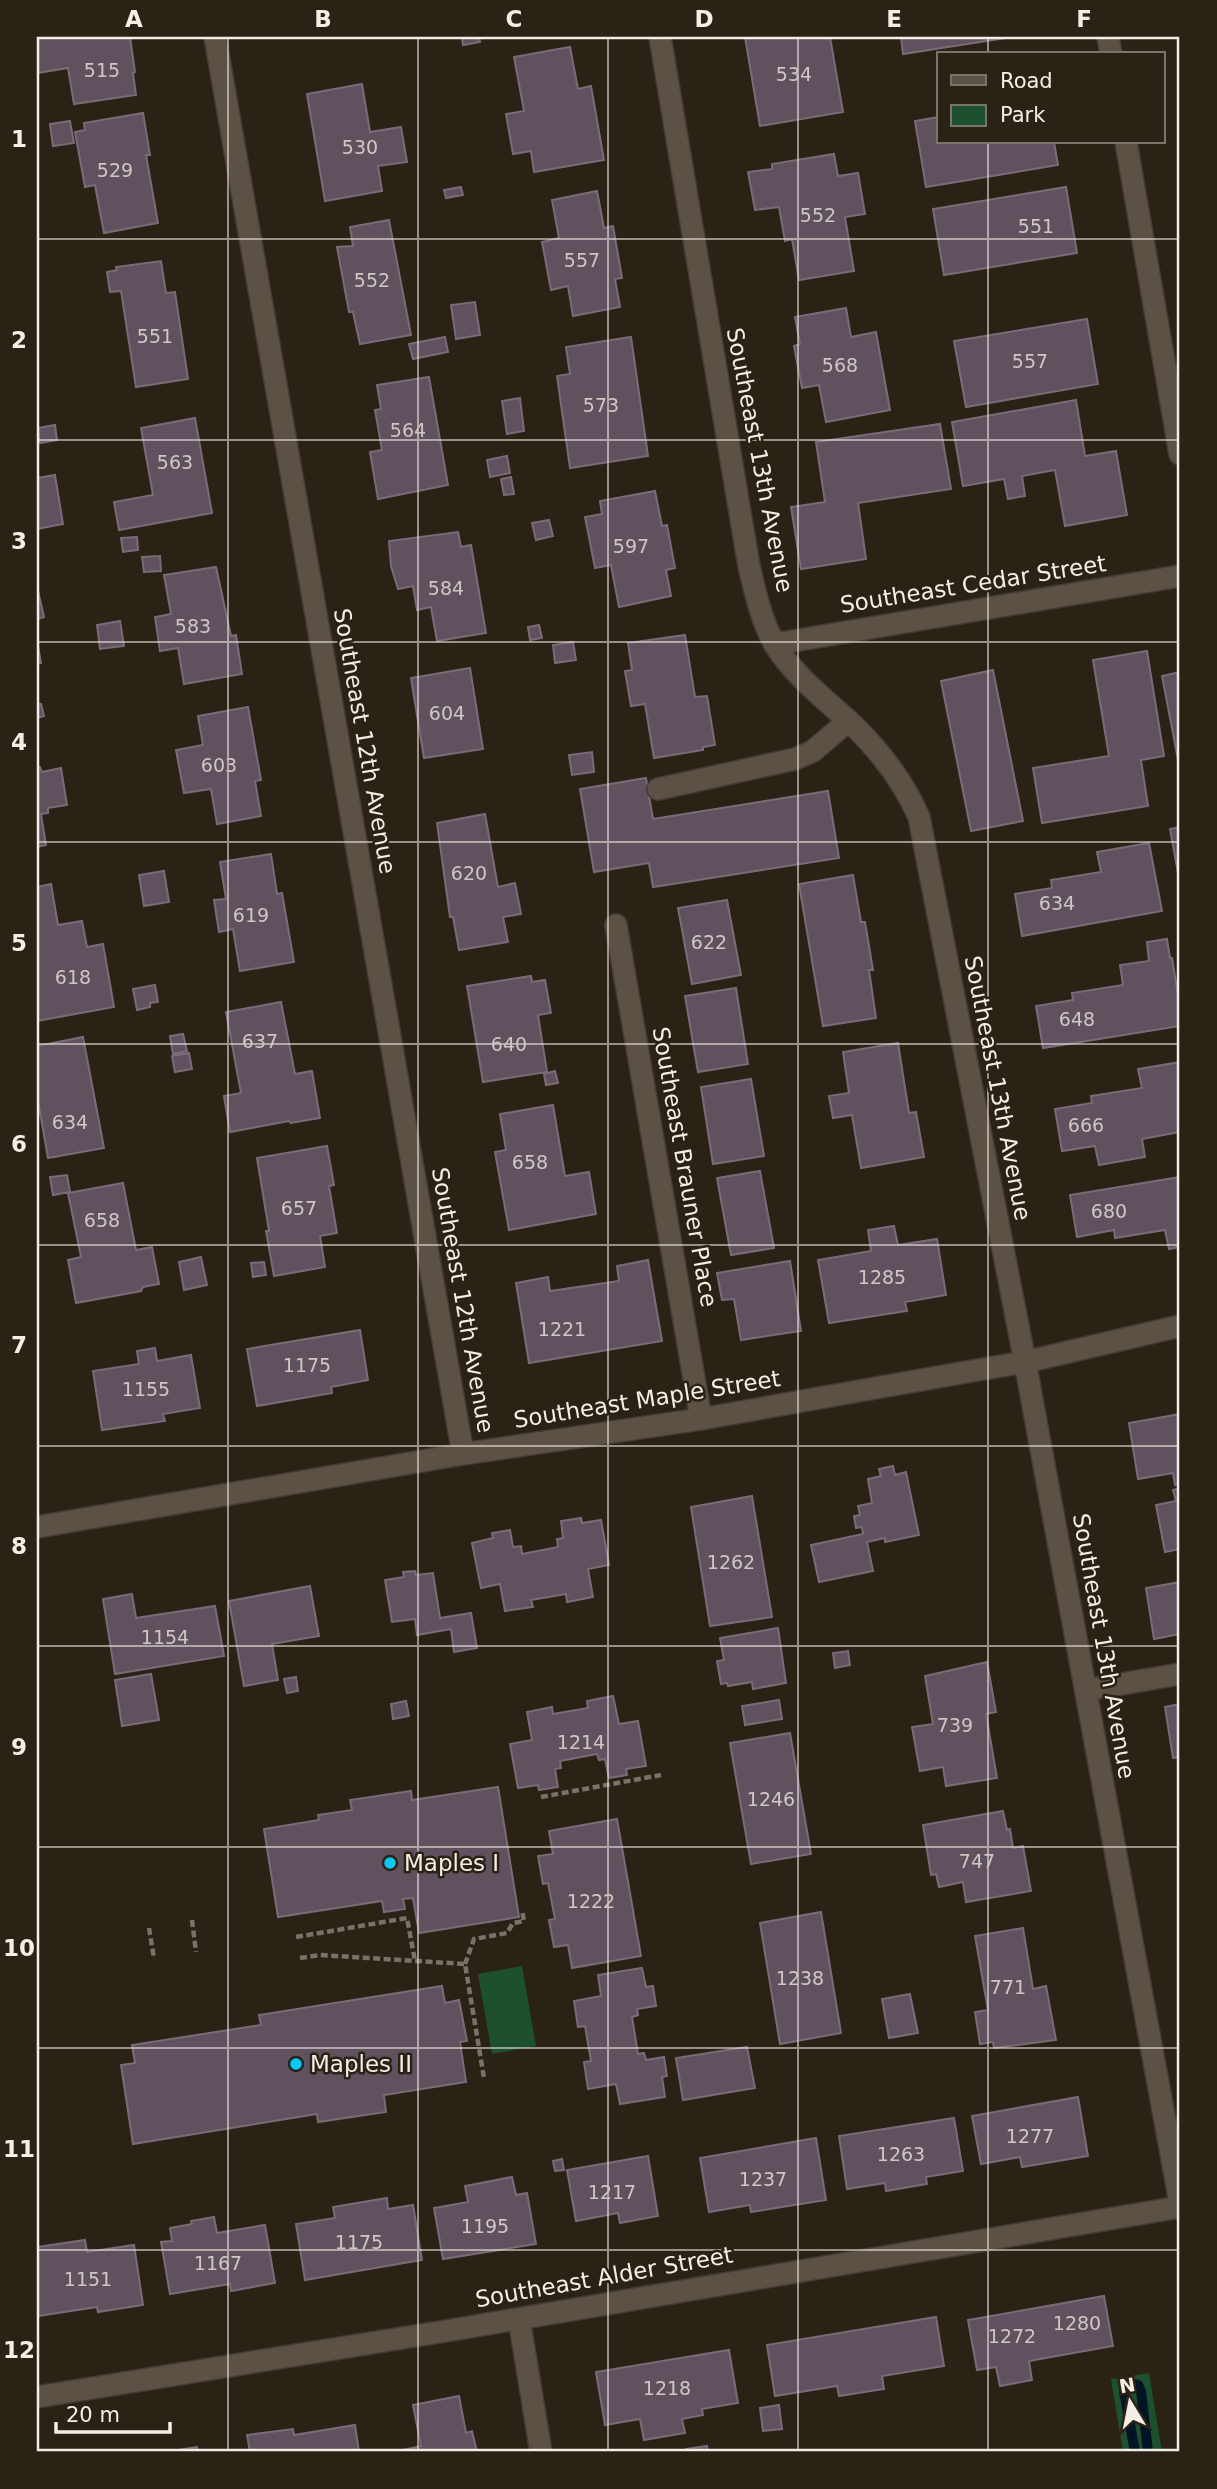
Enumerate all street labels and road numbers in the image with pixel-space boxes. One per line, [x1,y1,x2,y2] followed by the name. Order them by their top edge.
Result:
[722,325,798,595] street label: Southeast 13th Avenue
[838,550,1108,618] street label: Southeast Cedar Street
[329,606,401,876] street label: Southeast 12th Avenue
[960,953,1036,1223] street label: Southeast 13th Avenue
[648,1025,722,1309] street label: Southeast Brauner Place
[427,1165,499,1435] street label: Southeast 12th Avenue
[512,1365,782,1433] street label: Southeast Maple Street
[1068,1511,1140,1781] street label: Southeast 13th Avenue
[473,2242,735,2312] street label: Southeast Alder Street

